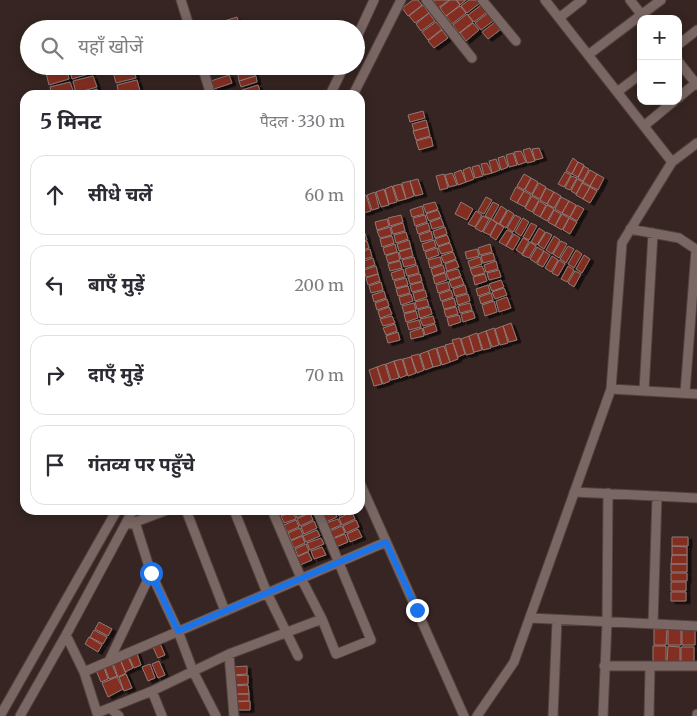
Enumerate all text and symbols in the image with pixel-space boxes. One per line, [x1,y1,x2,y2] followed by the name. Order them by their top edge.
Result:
[637,15,682,105] map controls
[637,15,682,60] button: +
[20,20,365,75] search box
[38,34,66,62] icon: search
[78,34,143,58] text: यहाँ खोजें
[637,60,682,105] button: −
[40,108,101,135] text: 5 मिनट
[260,111,345,131] text: पैदल · 330 m
[41,181,69,209] icon: ahead
[88,182,152,206] text: सीधे चलें
[304,185,344,205] text: 60 m
[41,271,69,299] icon: left
[88,272,145,296] text: बाएँ मुड़ें
[294,275,344,295] text: 200 m
[41,361,69,389] icon: right
[88,362,144,386] text: दाएँ मुड़ें
[305,365,344,385] text: 70 m
[41,451,69,479] icon: arrive
[88,452,195,476] text: गंतव्य पर पहुँचे
[140,562,163,585] route start
[406,599,429,622] route end

